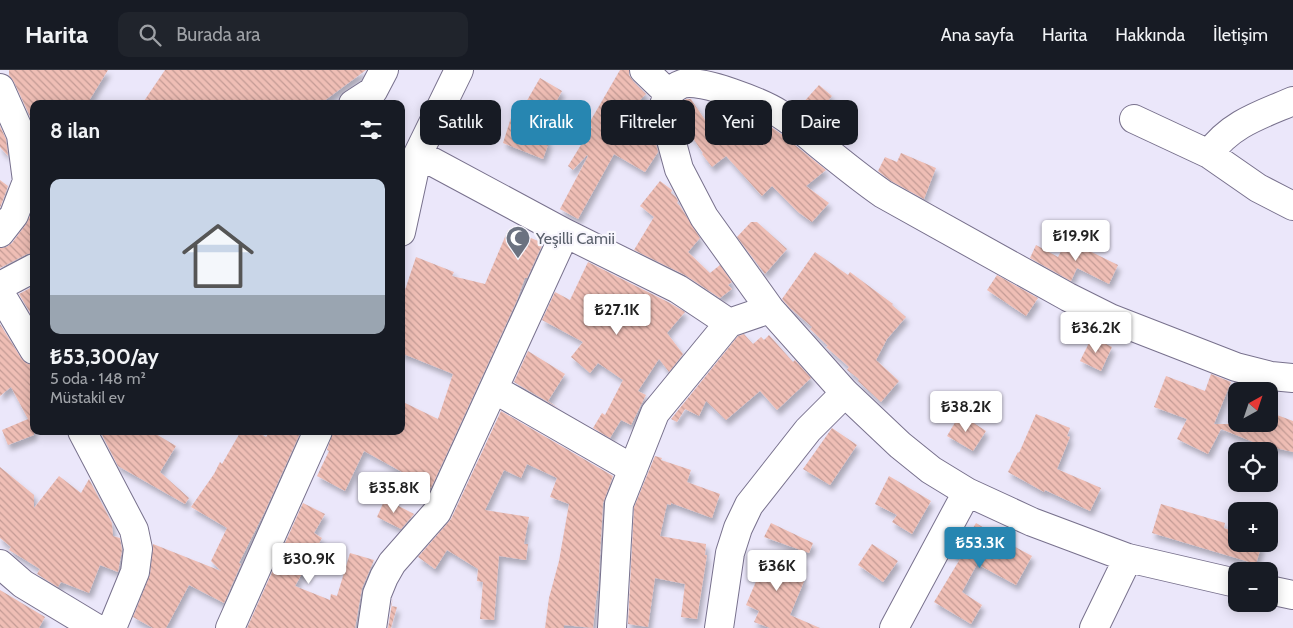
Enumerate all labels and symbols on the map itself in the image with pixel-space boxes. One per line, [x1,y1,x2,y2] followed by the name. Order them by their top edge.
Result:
[1035,220,1117,262] pin: ₺19.9K
[505,225,531,259] mosque icon: Yeşilli Camii
[535,229,615,248] place label: Yeşilli Camii
[576,294,658,336] pin: ₺27.1K
[1055,312,1137,354] pin: ₺36.2K
[1228,382,1278,432] north arrow
[925,390,1007,433] pin: ₺38.2K
[353,472,435,514] pin: ₺35.8K
[939,526,1021,569] pin: ₺53.3K
[268,542,350,585] pin: ₺30.9K
[747,550,807,592] pin: ₺36K

